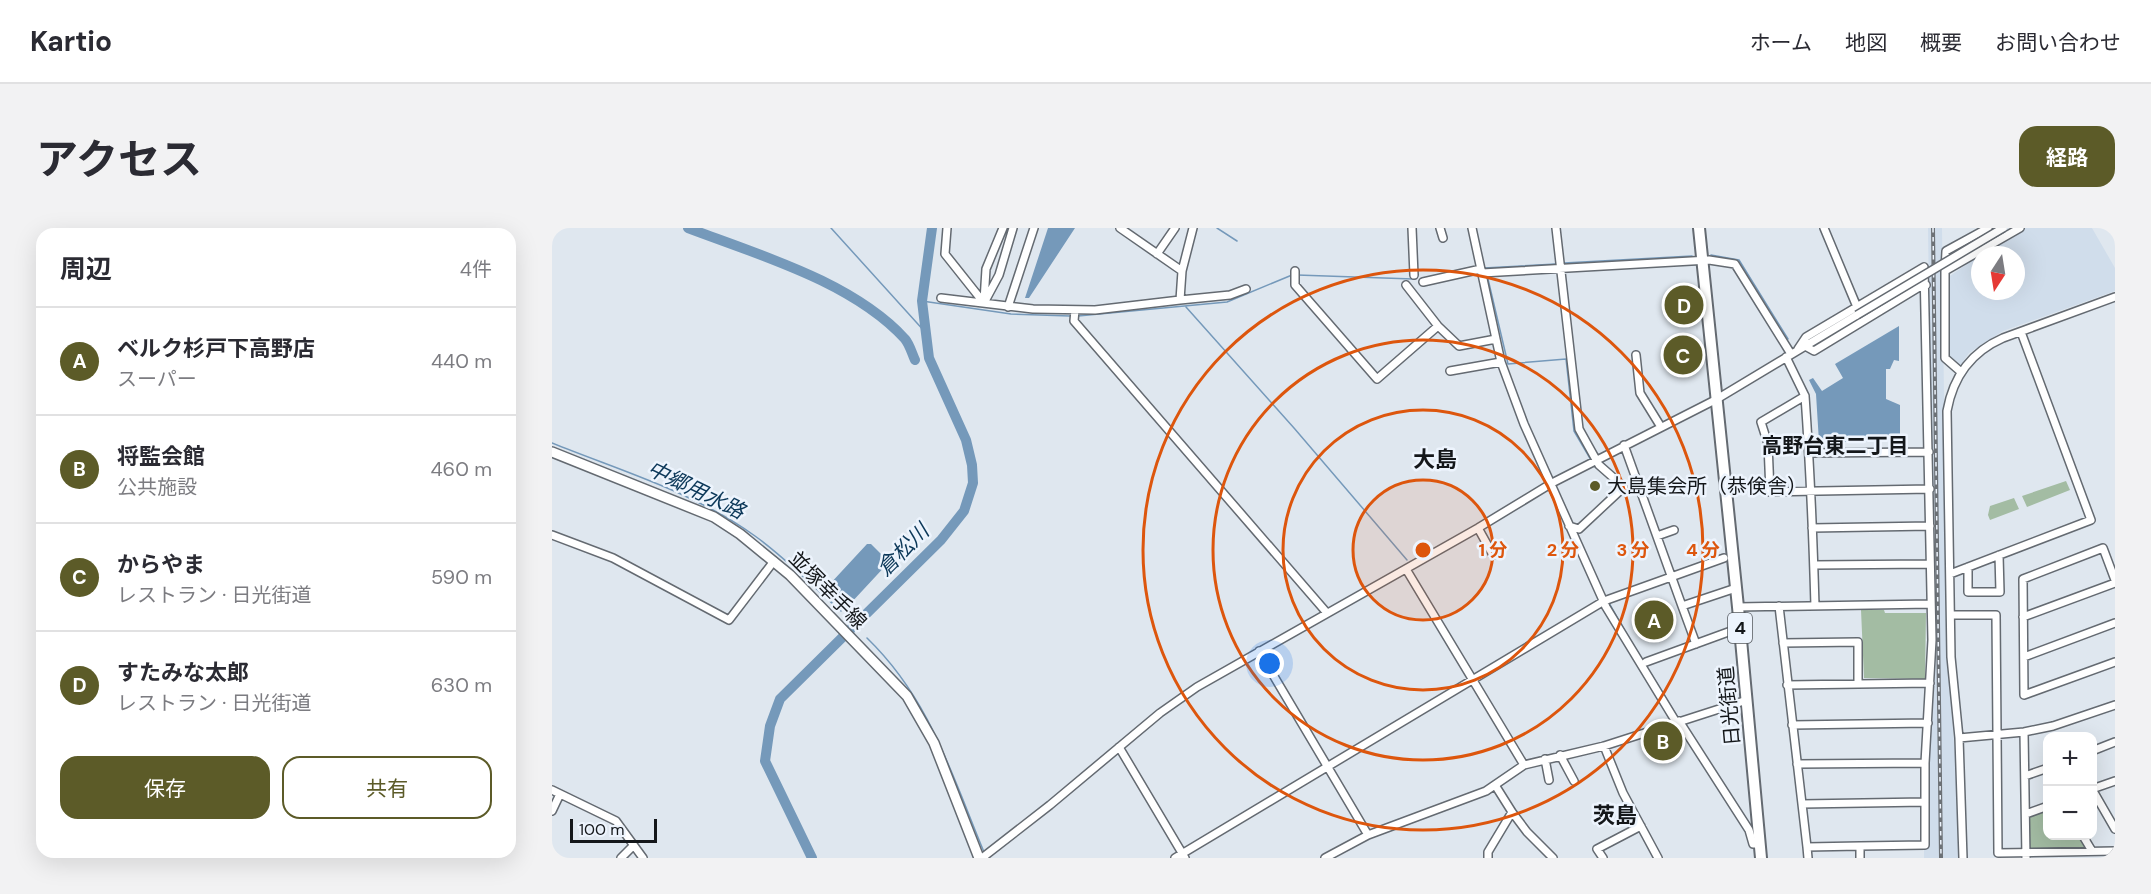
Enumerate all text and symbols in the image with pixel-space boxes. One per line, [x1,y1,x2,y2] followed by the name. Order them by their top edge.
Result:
[30,23,112,60] text: Kartio
[1750,29,1812,57] text: ホーム
[1845,29,1887,57] text: 地図
[1920,29,1962,57] text: 概要
[1995,29,2121,57] text: お問い合わせ
[2019,126,2115,187] button: 経路
[36,132,202,187] text: アクセス
[1971,246,2025,300] north arrow
[60,252,112,286] text: 周辺
[460,256,492,282] text: 4件
[1664,282,1704,328] pin: D
[1664,332,1702,378] pin: C
[117,334,315,363] text: ベルク杉戸下高野店
[72,348,87,374] text: A
[431,348,492,374] text: 440 m
[117,366,197,392] text: スーパー
[1762,432,1909,460] district label: 高野台東二丁目
[117,442,205,471] text: 将監会館
[1413,445,1457,474] district label: 大島
[643,454,751,526] water label: 中郷用水路
[73,456,86,482] text: B
[430,456,492,482] text: 460 m
[1607,473,1807,499] place label: 大島集会所（恭倹舎）
[117,474,197,500] text: 公共施設
[1588,479,1602,493] marker: 大島集会所（恭倹舎）
[871,516,937,582] water label: 倉松川
[1479,538,1507,562] text: 1 分
[1547,538,1579,562] text: 2 分
[1616,538,1650,562] text: 3 分
[1686,538,1720,562] text: 4 分
[1413,540,1433,560] centre of rings
[783,545,873,635] street label: 並塚幸手線
[117,550,205,579] text: からやま
[72,564,87,590] text: C
[431,564,492,590] text: 590 m
[117,582,312,608] text: レストラン · 日光街道
[1634,598,1674,642] pin: A
[1728,613,1752,643] road number: 4
[1255,649,1284,678] your location
[117,658,249,687] text: すたみな太郎
[1713,665,1745,747] street label: 日光街道
[72,672,87,698] text: D
[431,672,492,698] text: 630 m
[117,690,312,716] text: レストラン · 日光街道
[1644,718,1682,764] pin: B
[2043,732,2097,840] map controls
[2043,732,2097,786] button: +
[60,756,270,819] button: 保存
[282,756,492,819] button: 共有
[2043,786,2097,840] button: −
[1593,801,1637,830] district label: 茨島
[570,816,657,844] scale bar
[579,819,624,840] text: 100 m

